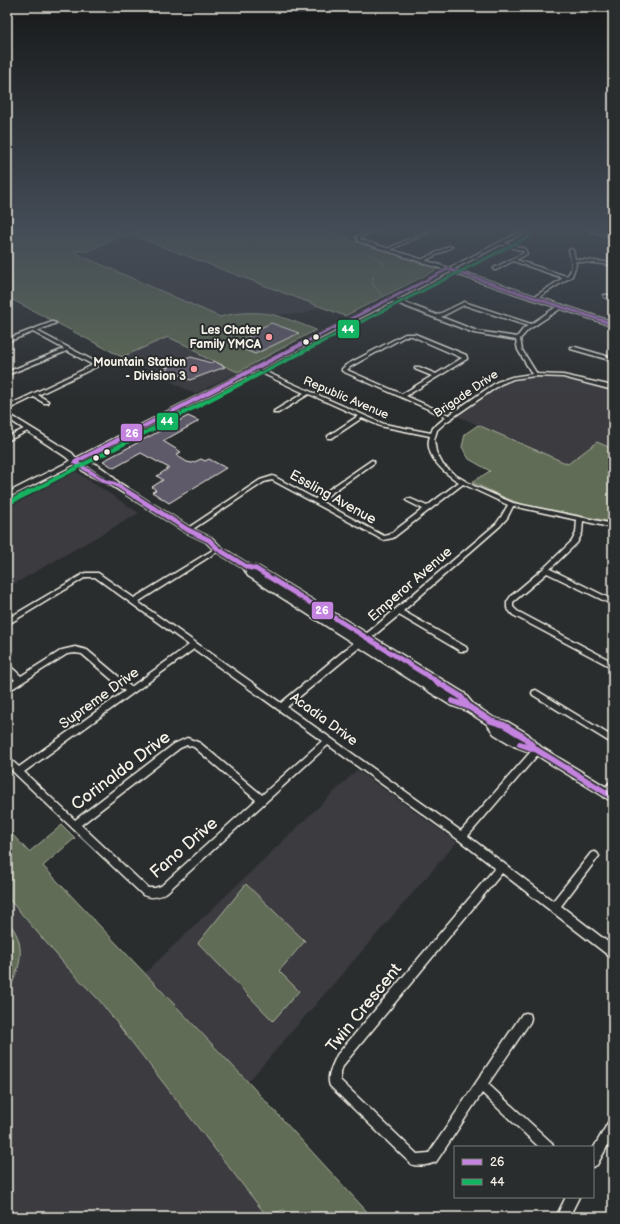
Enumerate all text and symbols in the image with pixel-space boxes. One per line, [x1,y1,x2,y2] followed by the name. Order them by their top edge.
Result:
[337,319,360,339] line badge: 44
[189,323,262,352] place label: Les Chater Family YMCA
[342,323,355,336] text: 44
[264,332,274,342] marker: Les Chater Family YMCA
[311,332,321,342] unlabelled marker
[301,337,311,347] unlabelled marker
[93,355,186,384] place label: Mountain Station - Division 3
[189,364,199,374] marker: Mountain Station - Division 3
[431,367,501,421] street label: Brigade Drive
[301,373,391,423] street label: Republic Avenue
[156,412,179,431] line badge: 44
[161,415,174,428] text: 44
[120,423,143,442] line badge: 26
[125,427,139,440] text: 26
[102,447,112,457] unlabelled marker
[91,453,101,463] unlabelled marker
[287,466,379,528] street label: Essling Avenue
[365,543,455,625] street label: Emperor Avenue
[311,601,334,620] line badge: 26
[315,604,329,617] text: 26
[56,663,142,733] street label: Supreme Drive
[287,689,361,749] street label: Acadia Drive
[68,727,174,815] street label: Corinaldo Drive
[146,813,222,883] street label: Fano Drive
[322,959,406,1056] street label: Twin Crescent
[454,1146,594,1198] legend
[490,1155,504,1170] text: 26
[490,1175,505,1190] text: 44

